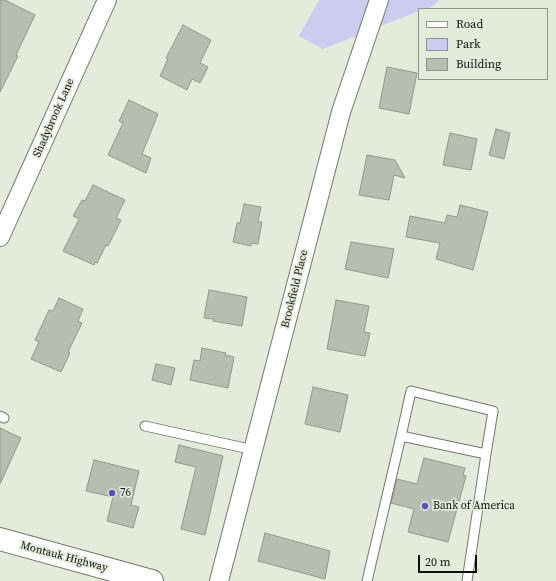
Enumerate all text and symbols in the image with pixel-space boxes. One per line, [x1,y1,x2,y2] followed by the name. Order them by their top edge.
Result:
[418,8,548,80] legend
[456,16,483,32] text: Road
[456,36,481,52] text: Park
[456,56,501,72] text: Building
[31,76,77,160] street label: Shadybrook Lane
[279,249,311,329] street label: Brookfield Place
[120,486,131,500] place label: 76
[107,488,117,498] marker: 76
[433,499,515,513] place label: Bank of America
[420,501,430,511] marker: Bank of America
[19,539,109,575] street label: Montauk Highway
[420,547,479,573] scale bar
[425,554,451,570] text: 20 m

